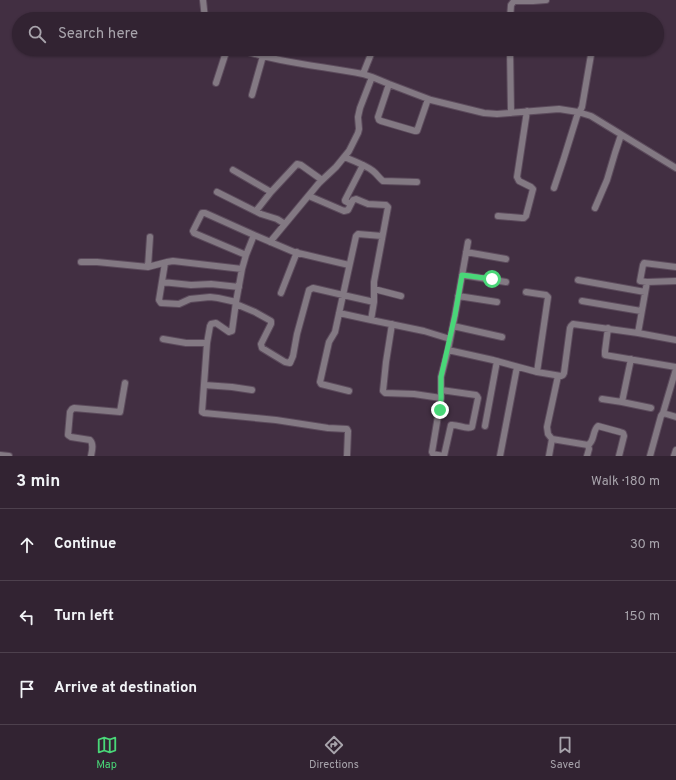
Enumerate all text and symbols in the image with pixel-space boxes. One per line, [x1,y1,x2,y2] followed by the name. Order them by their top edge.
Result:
[12,12,664,56] search box
[26,23,48,45] icon: search
[58,25,138,44] text: Search here
[483,270,501,288] route start
[431,401,449,419] route end
[16,471,60,493] text: 3 min
[591,474,660,490] text: Walk · 180 m
[16,534,38,556] icon: ahead
[54,535,116,554] text: Continue
[630,537,660,553] text: 30 m
[16,606,38,628] icon: left
[54,607,114,626] text: Turn left
[625,609,660,625] text: 150 m
[16,678,38,700] icon: arrive
[54,679,197,698] text: Arrive at destination
[96,734,118,772] tab: Map
[309,734,359,772] tab: Directions
[550,734,580,772] tab: Saved

